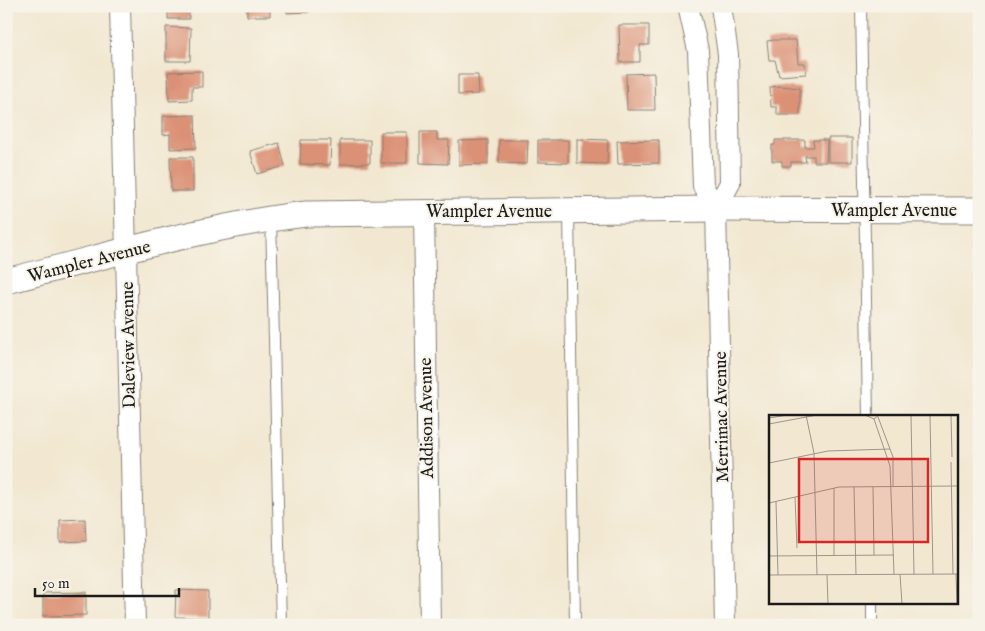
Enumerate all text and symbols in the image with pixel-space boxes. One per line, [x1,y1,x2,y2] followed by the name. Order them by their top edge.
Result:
[831,200,957,223] street label: Wampler Avenue
[426,201,552,224] street label: Wampler Avenue
[25,236,153,289] street label: Wampler Avenue
[117,281,142,409] street label: Daleview Avenue
[710,351,735,483] street label: Merrimac Avenue
[415,357,440,480] street label: Addison Avenue
[769,415,958,604] inset map
[35,566,179,598] scale bar
[42,574,70,593] text: 50 m

